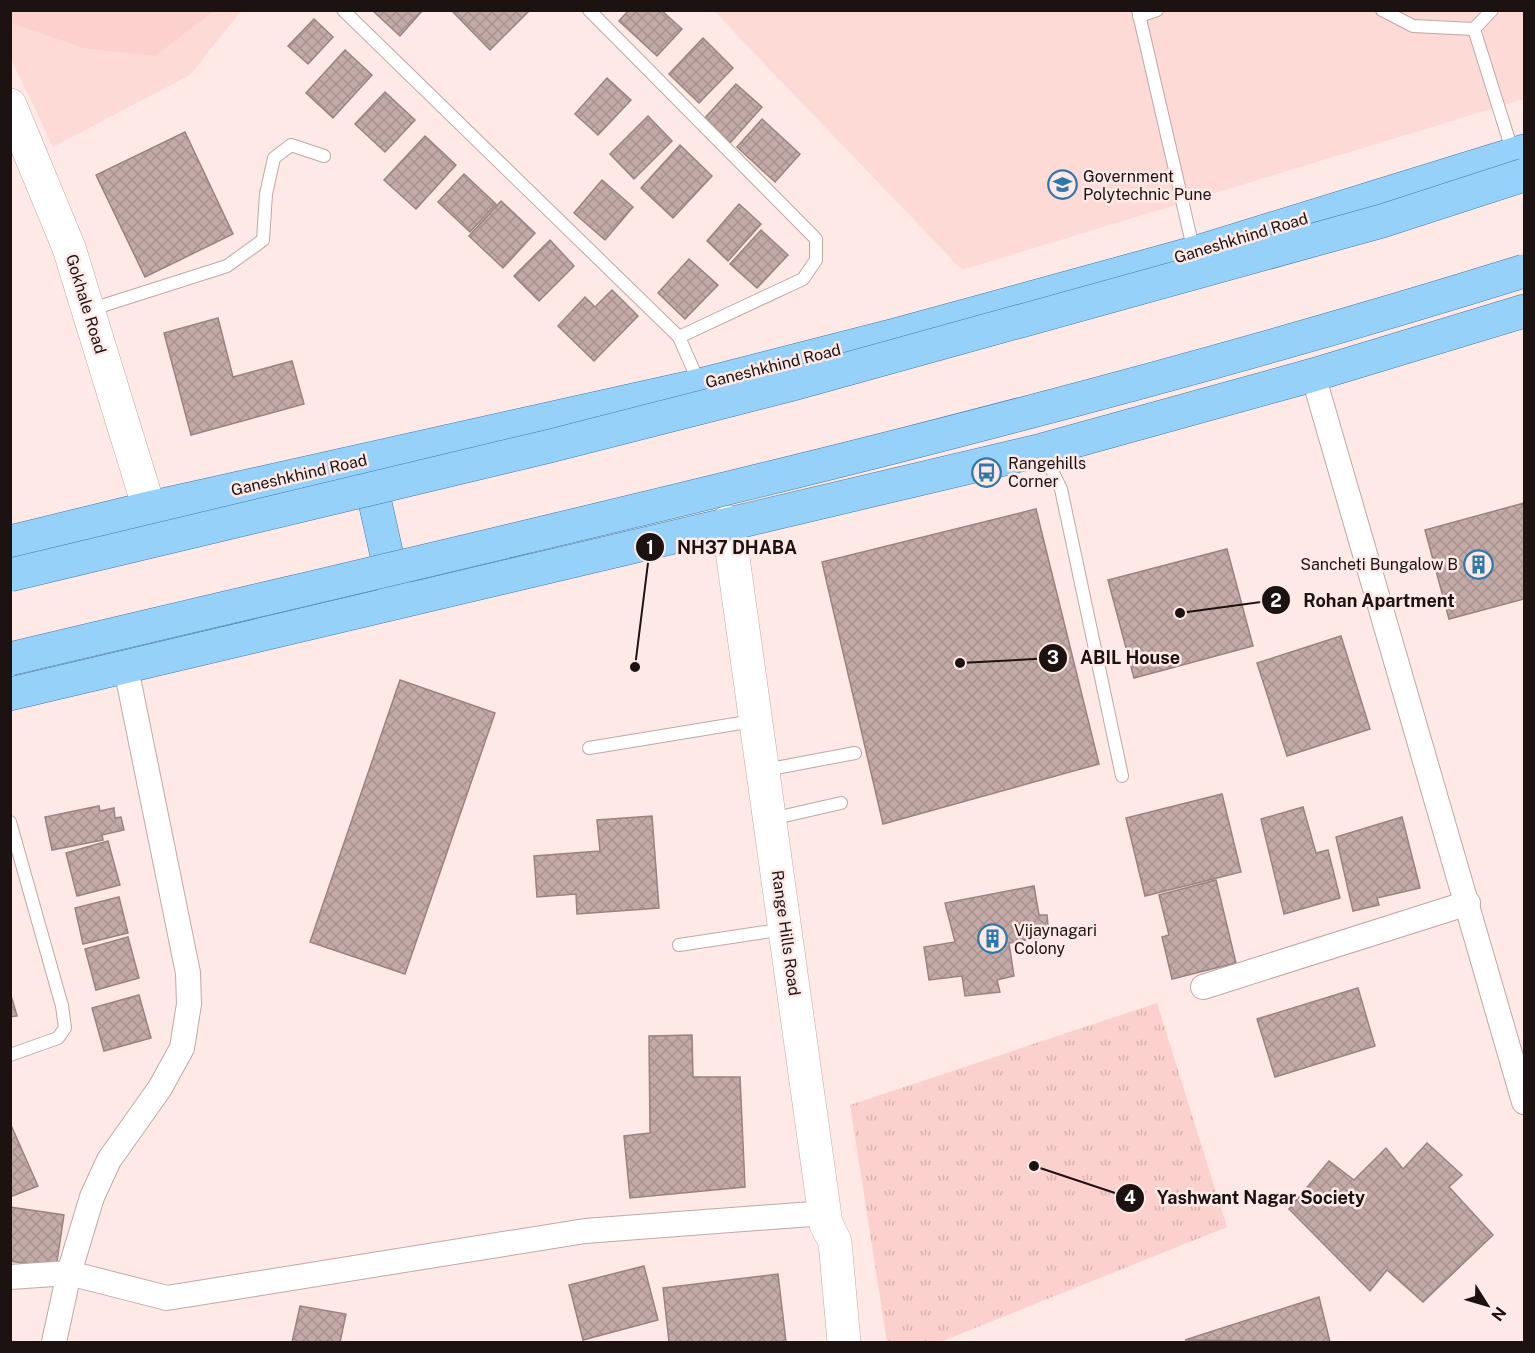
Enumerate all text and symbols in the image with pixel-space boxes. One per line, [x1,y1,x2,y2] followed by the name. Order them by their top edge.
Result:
[1083,167,1212,204] place label: Government Polytechnic Pune
[1046,169,1078,201] school or university icon: Government Polytechnic Pune
[1172,209,1310,267] street label: Ganeshkhind Road
[62,252,110,356] street label: Gokhale Road
[703,340,843,392] street label: Ganeshkhind Road
[229,450,369,500] street label: Ganeshkhind Road
[1008,454,1086,491] place label: Rangehills Corner
[971,456,1003,488] bus stop icon: Rangehills Corner
[635,529,809,565] callout: NH37 DHABA
[646,537,654,558] text: 1
[677,537,797,558] text: NH37 DHABA
[1463,548,1495,580] building icon: Sancheti Bungalow B
[1300,555,1458,574] place label: Sancheti Bungalow B
[1261,582,1467,618] callout: Rohan Apartment
[1270,590,1282,611] text: 2
[1303,590,1455,611] text: Rohan Apartment
[1038,640,1192,676] callout: ABIL House
[1047,647,1059,668] text: 3
[1080,647,1180,668] text: ABIL House
[768,869,804,997] street label: Range Hills Road
[1014,921,1097,958] place label: Vijaynagari Colony
[977,923,1009,955] building icon: Vijaynagari Colony
[1115,1180,1377,1216] callout: Yashwant Nagar Society
[1124,1187,1136,1208] text: 4
[1157,1187,1365,1208] text: Yashwant Nagar Society
[1457,1275,1517,1335] north arrow
[1487,1303,1510,1324] text: N

